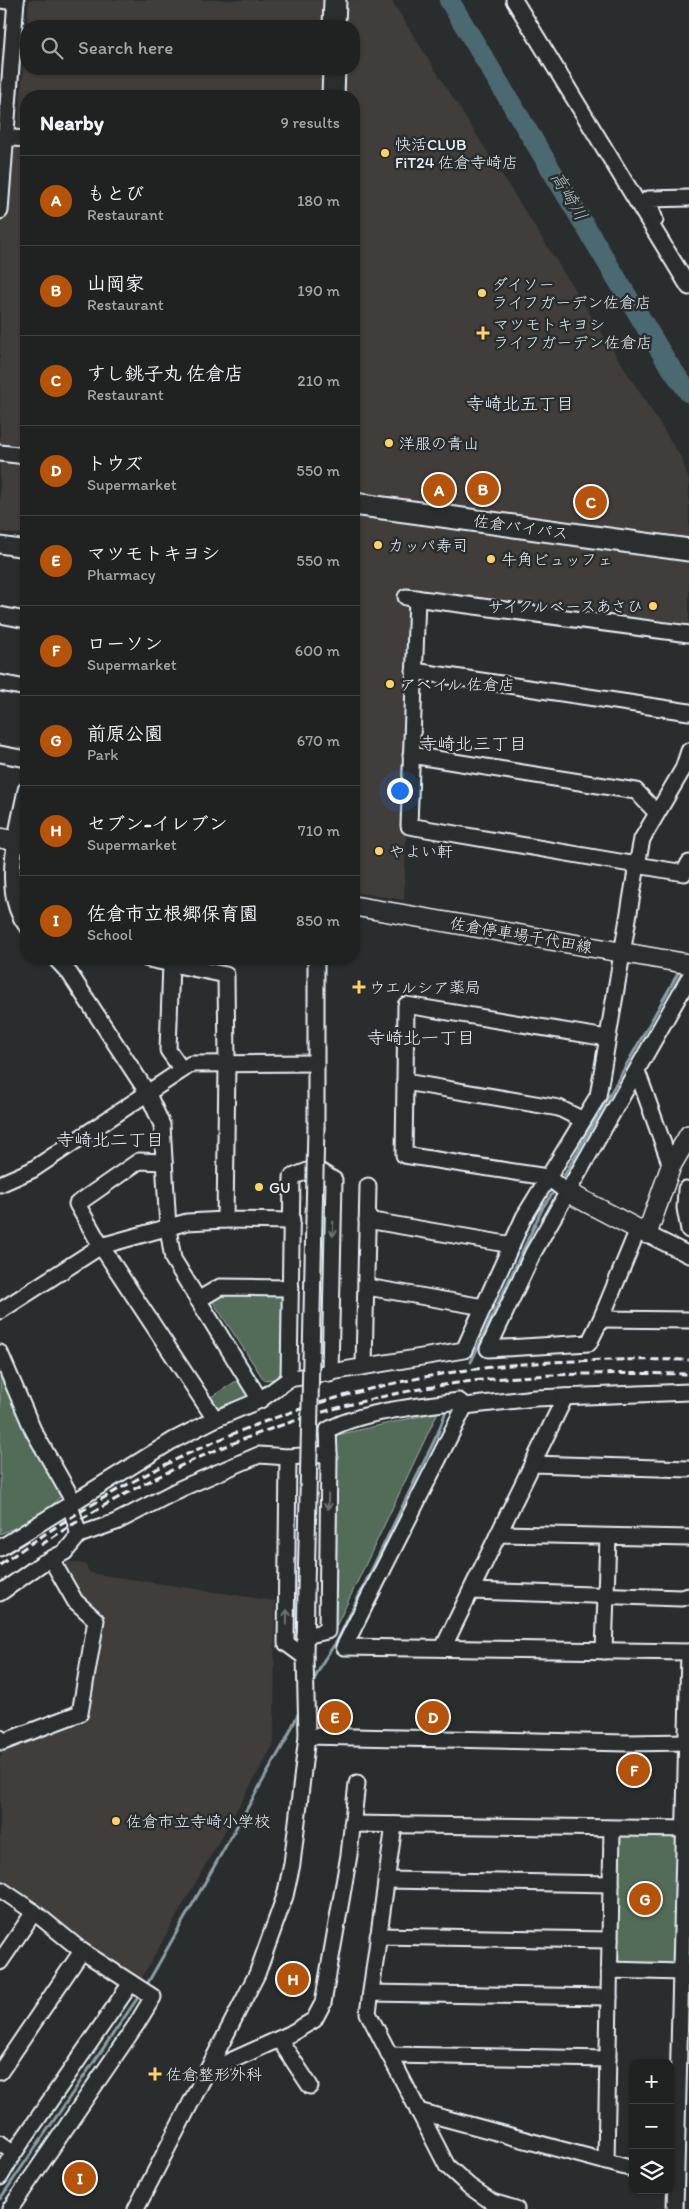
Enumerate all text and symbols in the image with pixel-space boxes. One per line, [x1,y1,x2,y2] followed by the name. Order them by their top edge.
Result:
[20,20,360,75] search box
[38,34,66,62] icon: search
[78,36,173,59] text: Search here
[40,110,104,135] text: Nearby
[281,113,340,132] text: 9 results
[395,135,518,172] place label: 快活CLUB FiT24 佐倉寺崎店
[379,147,391,159] marker: 快活CLUB FiT24 佐倉寺崎店
[546,167,592,225] water label: 高崎川
[87,182,144,205] text: もとび
[51,191,61,210] text: A
[297,191,340,210] text: 180 m
[87,205,164,224] text: Restaurant
[87,272,144,295] text: 山岡家
[492,275,651,312] place label: ダイソー ライフガーデン佐倉店
[51,281,61,300] text: B
[297,281,340,300] text: 190 m
[476,287,488,299] marker: ダイソー ライフガーデン佐倉店
[87,295,164,314] text: Restaurant
[493,315,652,352] place label: マツモトキヨシ ライフガーデン佐倉店
[477,327,489,339] marker: マツモトキヨシ ライフガーデン佐倉店
[87,362,243,385] text: すし銚子丸 佐倉店
[51,371,61,390] text: C
[297,371,340,390] text: 210 m
[87,385,164,404] text: Restaurant
[466,393,574,415] district label: 寺崎北五丁目
[399,434,479,453] place label: 洋服の青山
[383,437,395,449] marker: 洋服の青山
[87,452,143,475] text: トウズ
[51,461,61,480] text: D
[296,461,340,480] text: 550 m
[467,470,499,508] pin: B
[423,471,455,509] pin: A
[87,475,177,494] text: Supermarket
[575,483,607,521] pin: C
[472,511,570,543] street label: 佐倉バイパス
[388,536,468,555] place label: カッパ寿司
[372,539,384,551] marker: カッパ寿司
[87,542,220,565] text: マツモトキヨシ
[501,550,613,569] place label: 牛角ビュッフェ
[52,551,60,570] text: E
[296,551,340,570] text: 550 m
[485,553,497,565] marker: 牛角ビュッフェ
[87,565,155,584] text: Pharmacy
[487,597,643,616] place label: サイクルベースあさひ
[647,600,659,612] marker: サイクルベースあさひ
[87,632,163,655] text: ローソン
[52,641,60,660] text: F
[295,641,340,660] text: 600 m
[87,655,177,674] text: Supermarket
[400,675,515,694] place label: アベイル 佐倉店
[384,678,396,690] marker: アベイル 佐倉店
[87,722,163,745] text: 前原公園
[50,731,62,750] text: G
[297,731,340,750] text: 670 m
[419,733,527,755] district label: 寺崎北三丁目
[87,745,118,764] text: Park
[387,778,413,804] your location
[87,812,228,835] text: セブン-イレブン
[50,821,62,840] text: H
[298,821,340,840] text: 710 m
[87,835,177,854] text: Supermarket
[389,842,453,861] place label: やよい軒
[373,845,385,857] marker: やよい軒
[87,902,258,925] text: 佐倉市立根郷保育園
[53,911,59,930] text: I
[296,911,340,930] text: 850 m
[448,913,594,957] street label: 佐倉停車場千代田線
[87,925,133,944] text: School
[369,978,481,997] place label: ウエルシア薬局
[353,981,365,993] marker: ウエルシア薬局
[367,1027,475,1049] district label: 寺崎北一丁目
[56,1129,164,1151] district label: 寺崎北二丁目
[269,1178,291,1197] place label: GU
[253,1181,265,1193] marker: GU
[328,1220,338,1237] one-way arrow
[323,1494,333,1510] one-way arrow
[282,1610,291,1626] one-way arrow
[319,1698,351,1736] pin: E
[417,1698,449,1736] pin: D
[618,1751,650,1789] pin: F
[126,1812,270,1831] place label: 佐倉市立寺崎小学校
[110,1815,122,1827] marker: 佐倉市立寺崎小学校
[629,1880,661,1918] pin: G
[277,1960,309,1998] pin: H
[629,2059,674,2194] map controls
[629,2059,674,2104] button: +
[166,2065,262,2084] place label: 佐倉整形外科
[148,2067,162,2081] marker: 佐倉整形外科
[629,2104,674,2149] button: −
[629,2149,674,2194] button: layers
[64,2159,96,2197] pin: I

